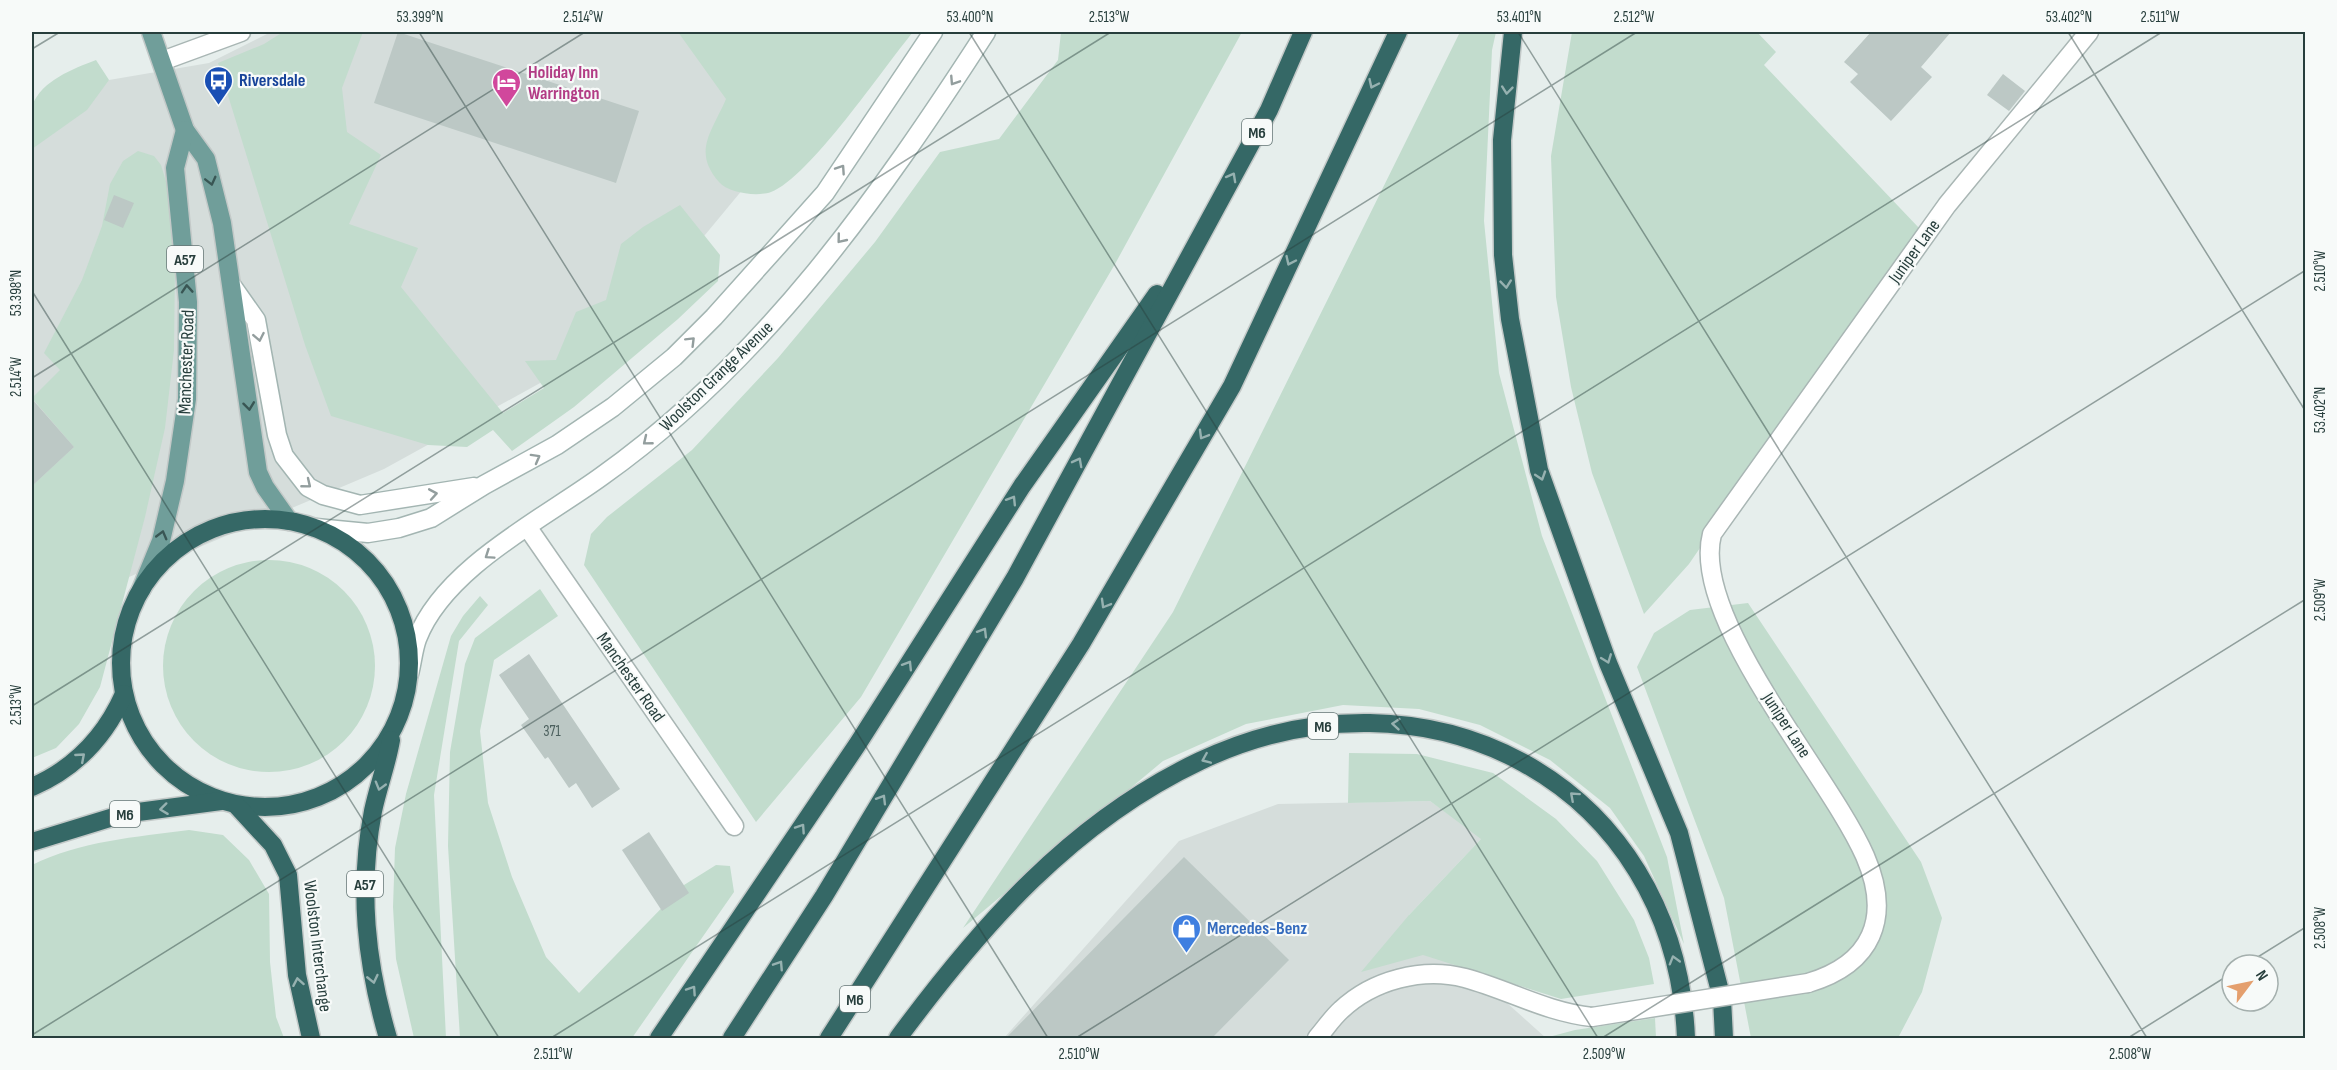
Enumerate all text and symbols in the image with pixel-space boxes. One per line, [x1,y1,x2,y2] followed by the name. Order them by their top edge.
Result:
[397,8,443,27] text: 53.399°N
[563,8,603,27] text: 2.514°W
[947,8,993,27] text: 53.400°N
[1089,8,1130,27] text: 2.513°W
[1497,8,1541,27] text: 53.401°N
[1614,8,1655,27] text: 2.512°W
[2046,8,2092,27] text: 53.402°N
[2140,8,2180,27] text: 2.511°W
[528,62,599,104] place label: Holiday Inn Warrington
[202,64,234,106] bus stop icon: Riversdale
[491,66,523,108] hotel icon: Holiday Inn Warrington
[239,70,305,91] place label: Riversdale
[950,74,961,85] one-way arrow
[1368,78,1380,89] one-way arrow
[1501,85,1514,94] one-way arrow
[1242,119,1272,145] road number: M6
[834,165,845,176] one-way arrow
[1224,173,1236,184] one-way arrow
[204,176,217,186] one-way arrow
[1884,215,1945,288] street label: Juniper Lane
[837,233,848,244] one-way arrow
[167,246,203,272] road number: A57
[2311,250,2330,292] text: 2.510°W
[1286,255,1298,266] one-way arrow
[7,270,26,316] text: 53.398°N
[1499,280,1512,289] one-way arrow
[181,284,194,294] one-way arrow
[174,309,199,415] street label: Manchester Road
[655,317,777,436] street label: Woolston Grange Avenue
[252,332,264,341] one-way arrow
[683,337,694,348] one-way arrow
[7,357,26,397] text: 2.514°W
[2311,387,2330,433] text: 53.402°N
[242,401,254,411] one-way arrow
[1199,429,1210,439] one-way arrow
[643,433,654,444] one-way arrow
[529,454,540,465] one-way arrow
[1071,458,1082,468] one-way arrow
[1534,470,1546,481] one-way arrow
[300,477,311,488] one-way arrow
[428,488,438,501] one-way arrow
[1005,496,1016,507] one-way arrow
[155,530,168,540] one-way arrow
[485,548,496,559] one-way arrow
[2311,579,2330,621] text: 2.509°W
[1101,598,1112,608] one-way arrow
[592,628,669,726] street label: Manchester Road
[975,628,987,638] one-way arrow
[1600,653,1612,664] one-way arrow
[900,661,912,671] one-way arrow
[7,684,26,725] text: 2.513°W
[1757,688,1815,762] street label: Juniper Lane
[1308,713,1338,739] road number: M6
[1392,718,1401,731] one-way arrow
[543,722,562,741] house number: 371
[1202,752,1213,764] one-way arrow
[74,753,85,764] one-way arrow
[375,781,388,791] one-way arrow
[1570,792,1581,803] one-way arrow
[875,795,887,805] one-way arrow
[110,801,140,827] road number: M6
[160,802,169,815] one-way arrow
[794,824,805,835] one-way arrow
[347,871,383,897] road number: A57
[299,879,336,1013] street label: Woolston Interchange
[2311,907,2330,949] text: 2.508°W
[1170,912,1202,954] shop icon: Mercedes-Benz
[1207,918,1307,939] place label: Mercedes-Benz
[2220,953,2280,1013] north arrow
[1669,955,1682,965] one-way arrow
[772,961,784,971] one-way arrow
[2251,967,2272,985] text: N
[366,974,379,984] one-way arrow
[292,977,305,987] one-way arrow
[685,986,696,997] one-way arrow
[840,986,870,1012] road number: M6
[533,1045,573,1064] text: 2.511°W
[1058,1045,1100,1064] text: 2.510°W
[1583,1045,1625,1064] text: 2.509°W
[2109,1045,2151,1064] text: 2.508°W

